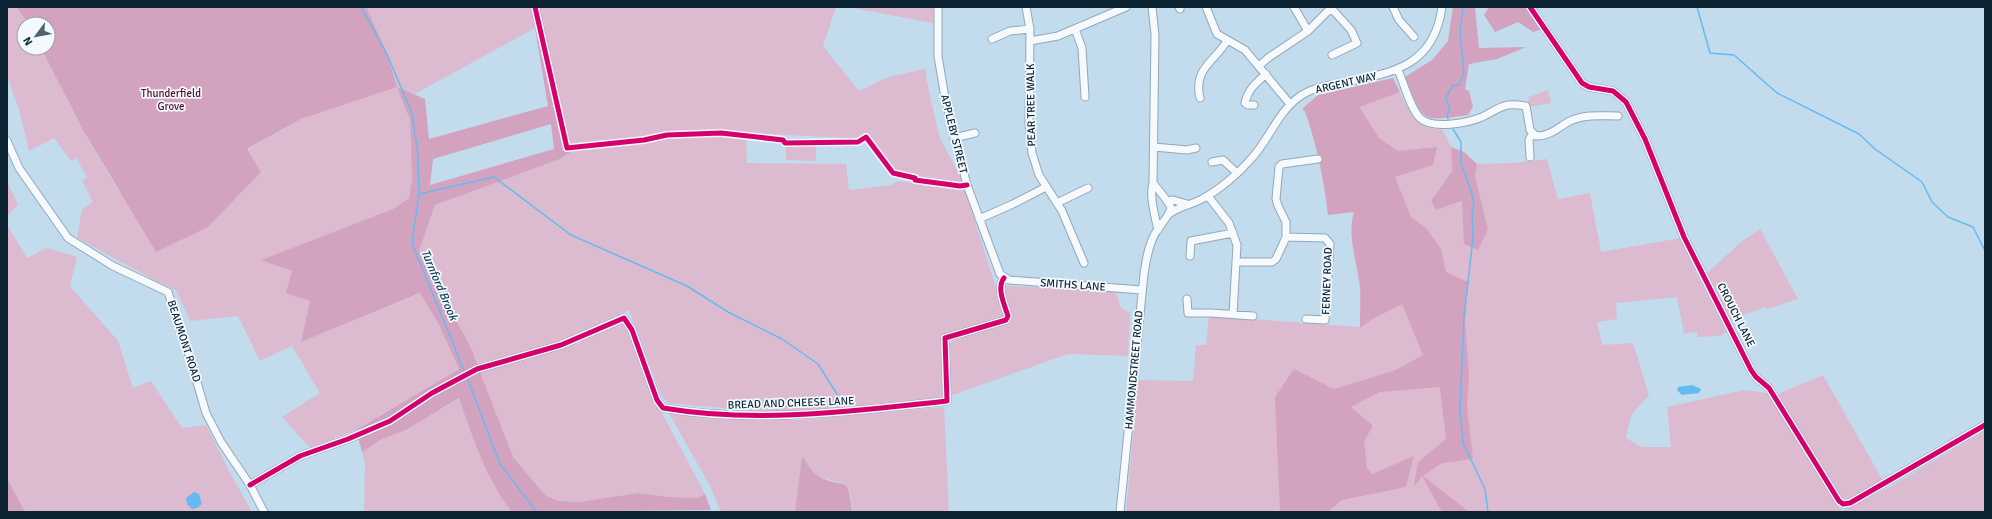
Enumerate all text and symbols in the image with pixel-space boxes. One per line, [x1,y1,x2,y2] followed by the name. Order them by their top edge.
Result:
[16,16,56,56] north arrow
[20,34,35,48] text: N
[1024,63,1038,147] street label: PEAR TREE WALK
[1314,70,1378,96] street label: ARGENT WAY
[141,87,201,113] park label: Thunderfield Grove
[938,93,970,175] street label: APPLEBY STREET
[417,247,461,324] water label: Turnford Brook
[1319,247,1335,315] street label: FERNEY ROAD
[1040,276,1106,294] street label: SMITHS LANE
[1714,281,1758,349] street label: CROUCH LANE
[165,298,203,384] street label: BEAUMONT ROAD
[1122,310,1146,430] street label: HAMMONDSTREET ROAD
[727,394,855,412] street label: BREAD AND CHEESE LANE

